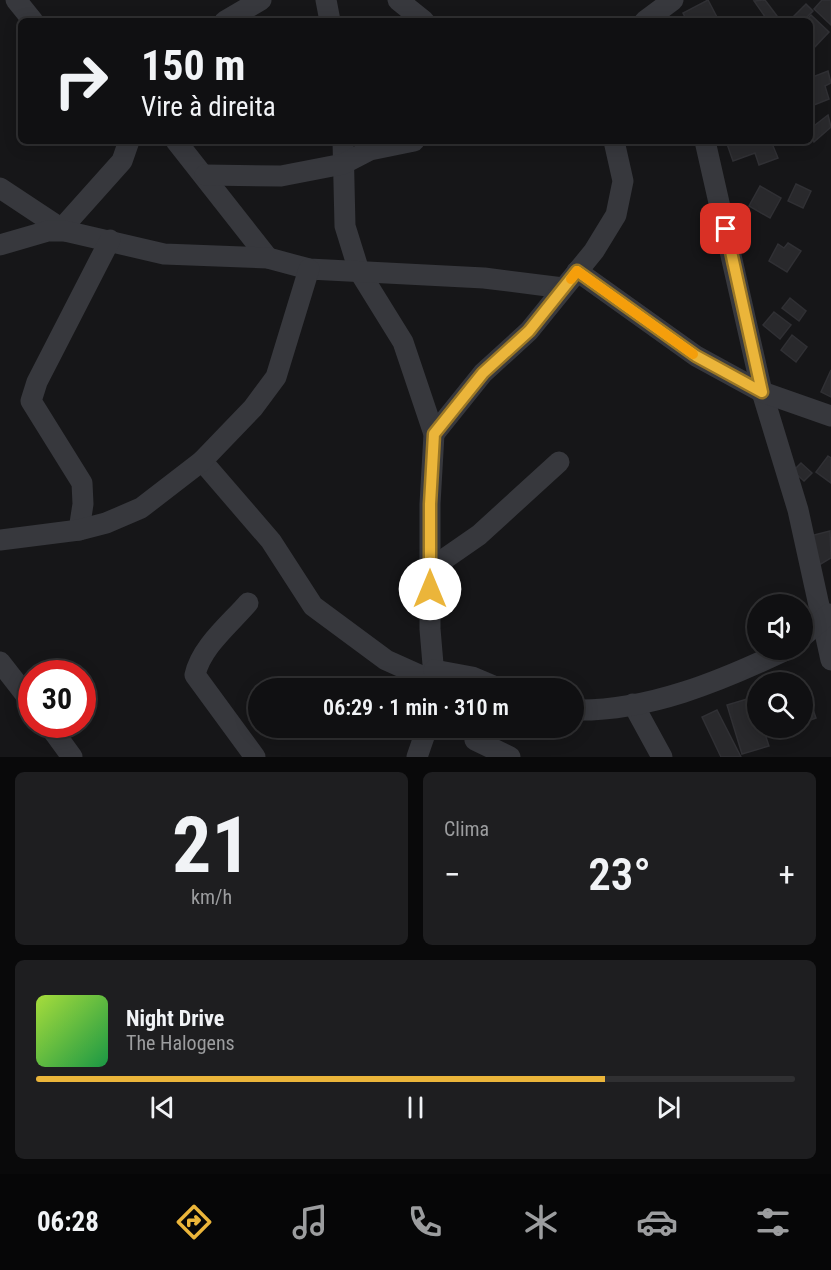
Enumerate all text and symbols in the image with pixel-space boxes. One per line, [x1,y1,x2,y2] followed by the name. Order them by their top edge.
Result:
[141,41,246,90] text: 150 m
[42,42,120,120] icon: right
[141,91,276,123] text: Vire à direita
[700,203,751,254] pin
[709,212,742,245] icon: arrive
[398,557,462,621] position arrow
[747,594,813,738] map controls
[747,594,813,660] button: sound
[18,660,96,738] speed limit sign: 30
[747,672,813,738] button: search
[323,695,509,720] text: 06:29 · 1 min · 310 m
[172,800,251,891] text: 21
[444,817,489,841] text: Clima
[588,848,651,901] text: 23°
[444,855,461,894] text: −
[779,855,795,894] text: +
[191,885,232,909] text: km/h
[126,1006,224,1031] text: Night Drive
[126,1031,235,1055] text: The Halogens
[146,1091,179,1124] icon: previous
[399,1091,432,1124] icon: pause
[652,1091,685,1124] icon: next
[173,1201,215,1243] icon: directions
[289,1201,331,1243] icon: music
[404,1201,446,1243] icon: phone
[520,1201,562,1243] icon: climate
[636,1201,678,1243] icon: car
[752,1201,794,1243] icon: filters
[37,1206,99,1238] text: 06:28

